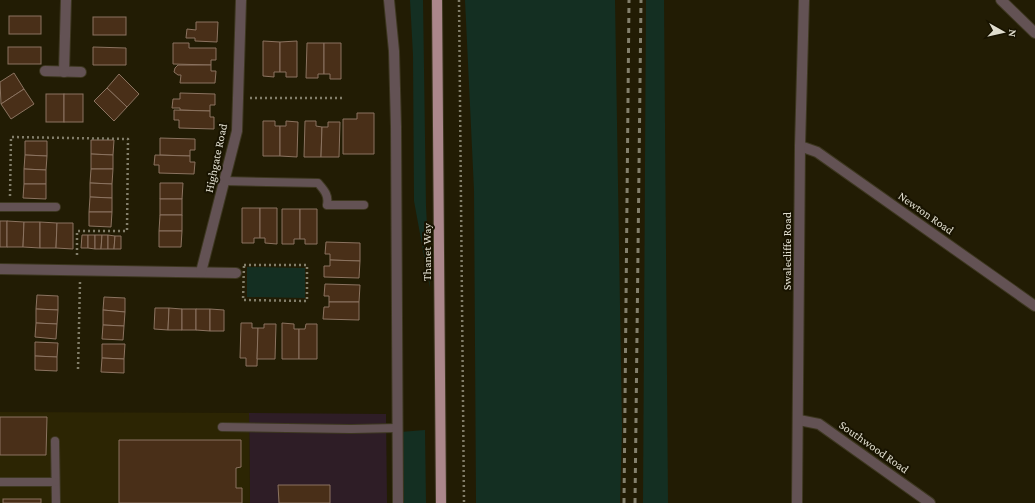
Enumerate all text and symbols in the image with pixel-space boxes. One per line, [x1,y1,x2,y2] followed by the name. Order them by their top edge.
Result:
[983,12,1023,52] north arrow
[1006,29,1019,38] text: N
[202,121,230,194] street label: Highgate Road
[895,189,957,238] street label: Newton Road
[780,211,794,290] street label: Swalecliffe Road
[420,223,434,281] street label: Thanet Way
[836,418,912,477] street label: Southwood Road

